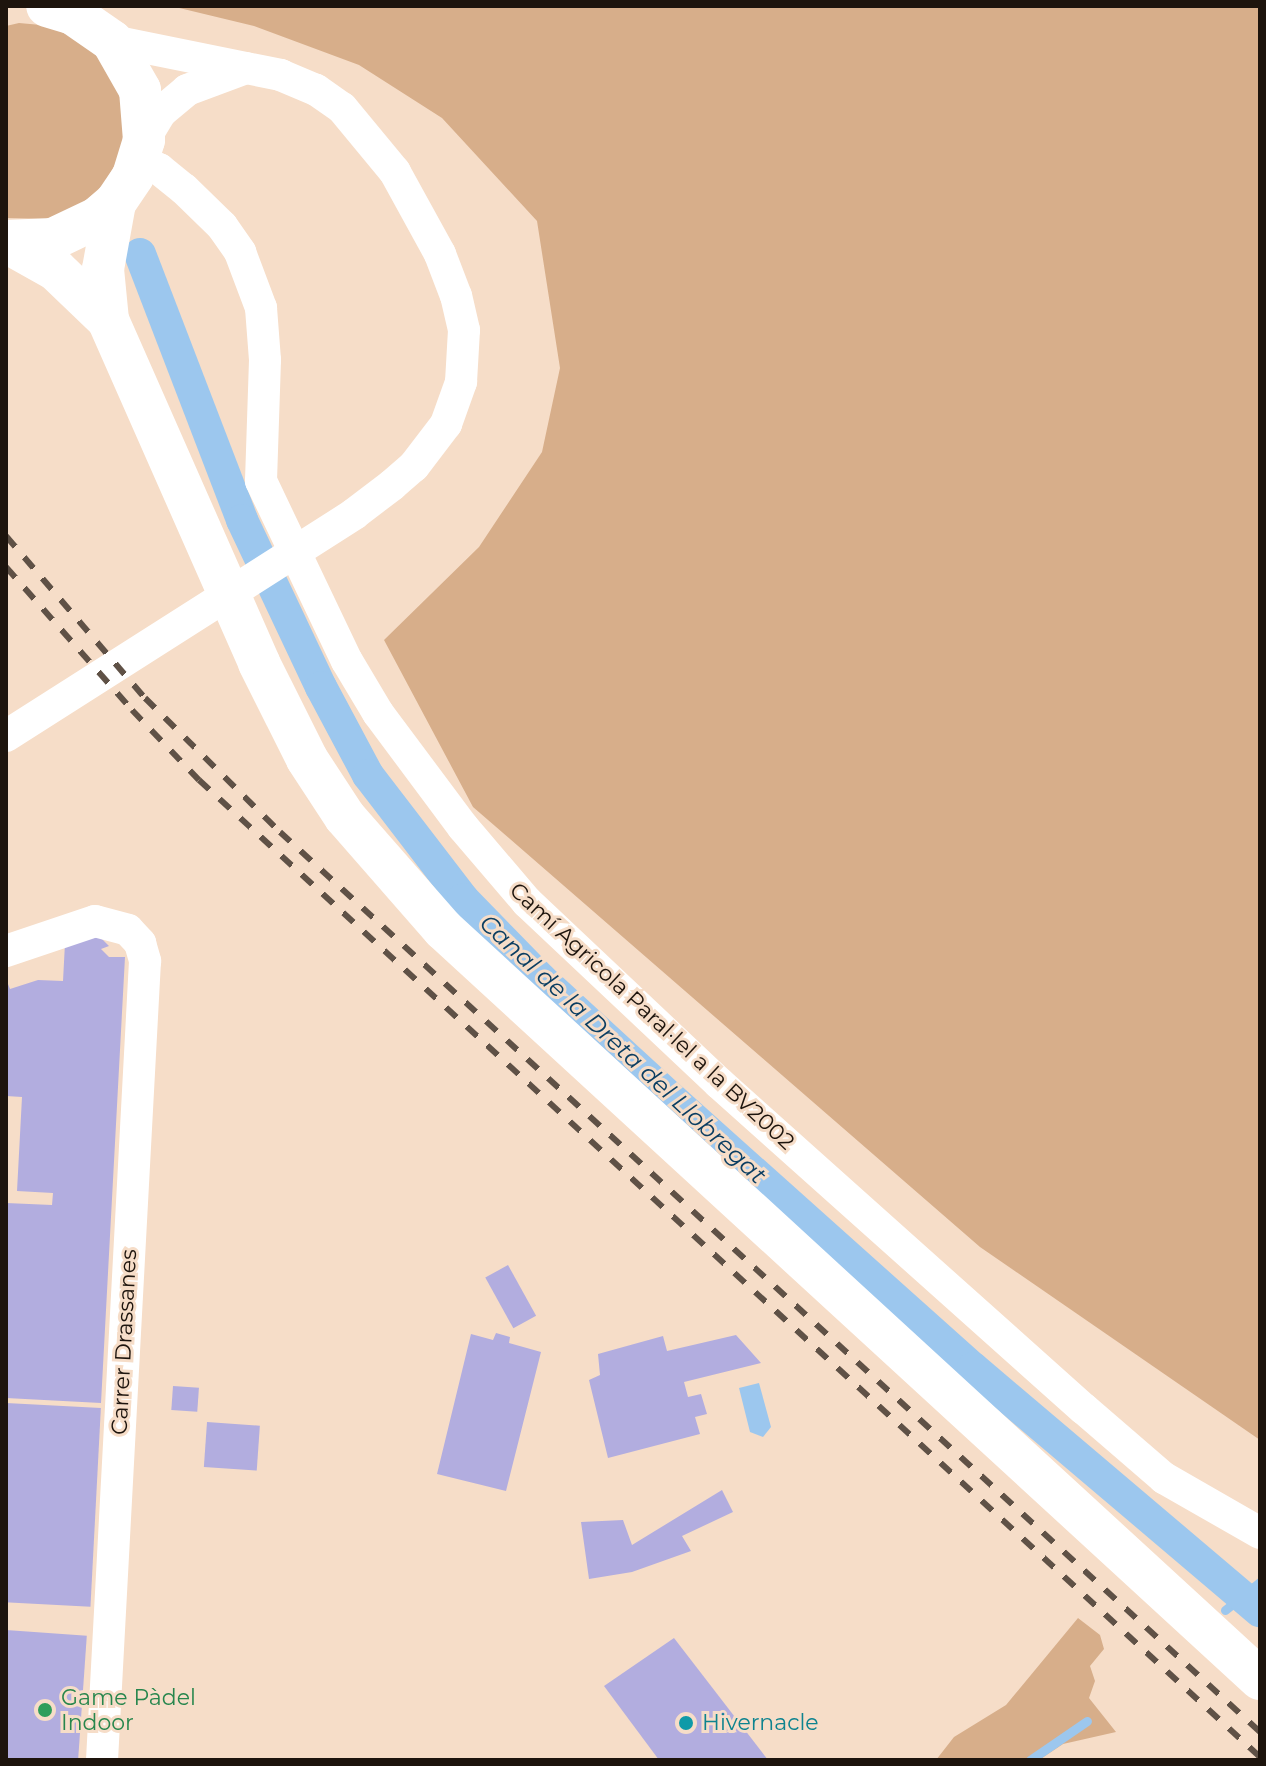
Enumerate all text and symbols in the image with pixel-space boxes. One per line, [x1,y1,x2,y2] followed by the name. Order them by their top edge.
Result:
[504,877,800,1155] street label: Camí Agricola Paral·lel a la BV2002
[474,908,772,1190] water label: Canal de la Dreta del Llobregat
[106,1248,142,1436] street label: Carrer Drassanes
[61,1684,196,1736] place label: Game Pàdel Indoor
[36,1701,54,1719] marker: Game Pàdel Indoor
[702,1710,819,1736] place label: Hivernacle
[677,1714,695,1732] marker: Hivernacle

